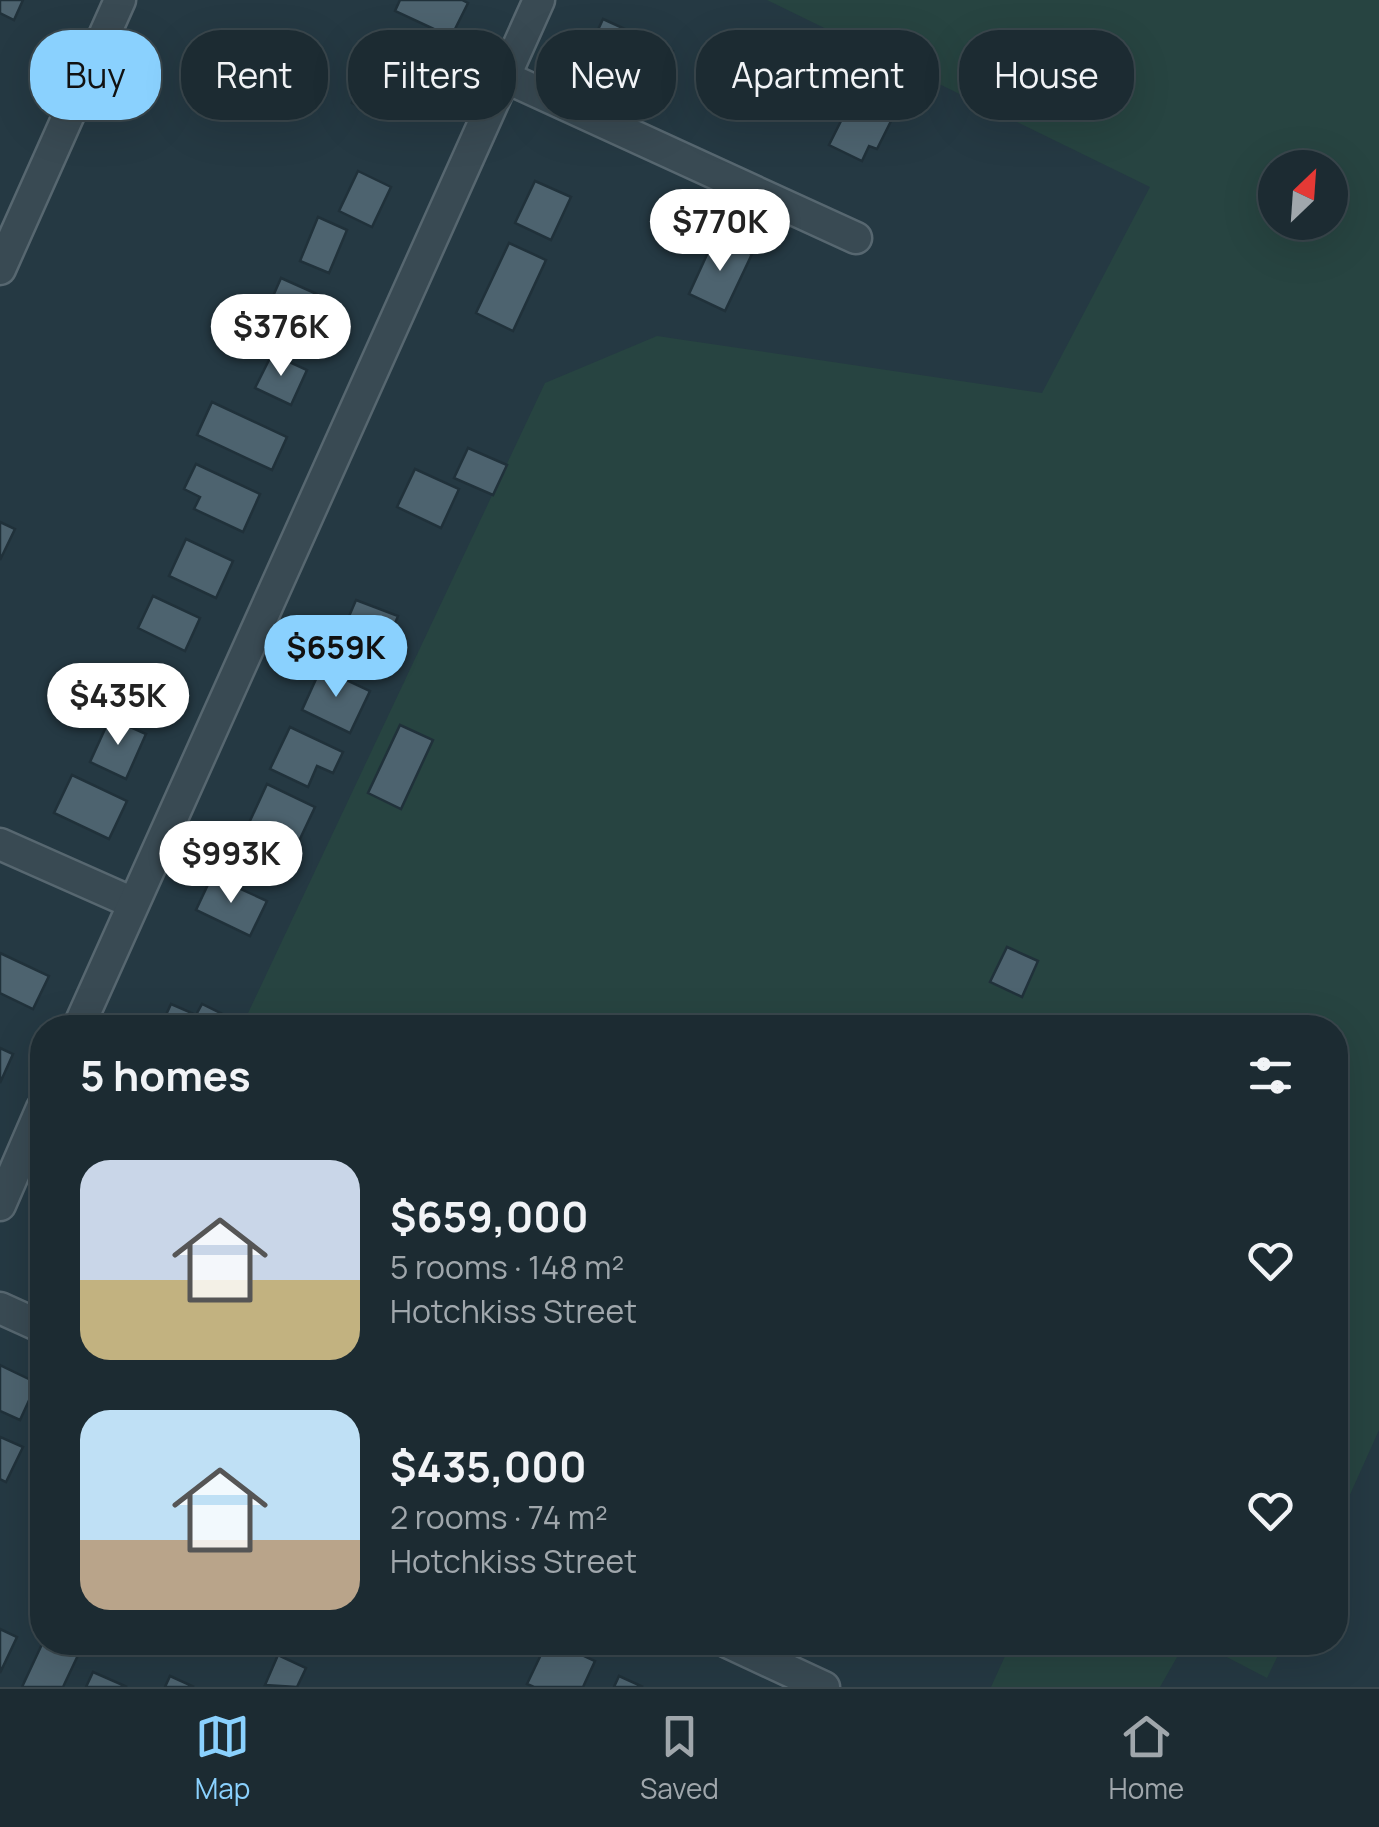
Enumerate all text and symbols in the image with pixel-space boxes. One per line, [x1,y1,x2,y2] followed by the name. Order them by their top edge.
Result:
[30,30,161,120] chip: Buy
[181,30,328,120] chip: Rent
[348,30,516,120] chip: Filters
[536,30,676,120] chip: New
[696,30,939,120] chip: Apartment
[959,30,1134,120] chip: House
[1258,150,1348,240] north arrow
[1258,150,1348,240] map controls
[650,189,790,274] pin: $770K
[672,199,768,243] text: $770K
[211,294,351,379] pin: $376K
[233,304,329,348] text: $376K
[266,615,406,700] pin: $659K
[286,625,386,669] text: $659K
[48,663,188,748] pin: $435K
[69,673,167,717] text: $435K
[161,821,301,906] pin: $993K
[181,831,281,875] text: $993K
[80,1046,251,1104] text: 5 homes
[1243,1048,1298,1103] icon: filters
[390,1187,589,1245] text: $659,000
[160,1200,280,1320] icon: home
[1243,1233,1298,1288] icon: heart
[390,1245,624,1289] text: 5 rooms · 148 m²
[390,1289,637,1333] text: Hotchkiss Street
[390,1437,587,1495] text: $435,000
[160,1450,280,1570] icon: home
[1243,1483,1298,1538] icon: heart
[390,1495,608,1539] text: 2 rooms · 74 m²
[390,1539,637,1583] text: Hotchkiss Street
[195,1709,250,1807] tab: Map
[640,1709,719,1807] tab: Saved
[1108,1709,1184,1807] tab: Home

